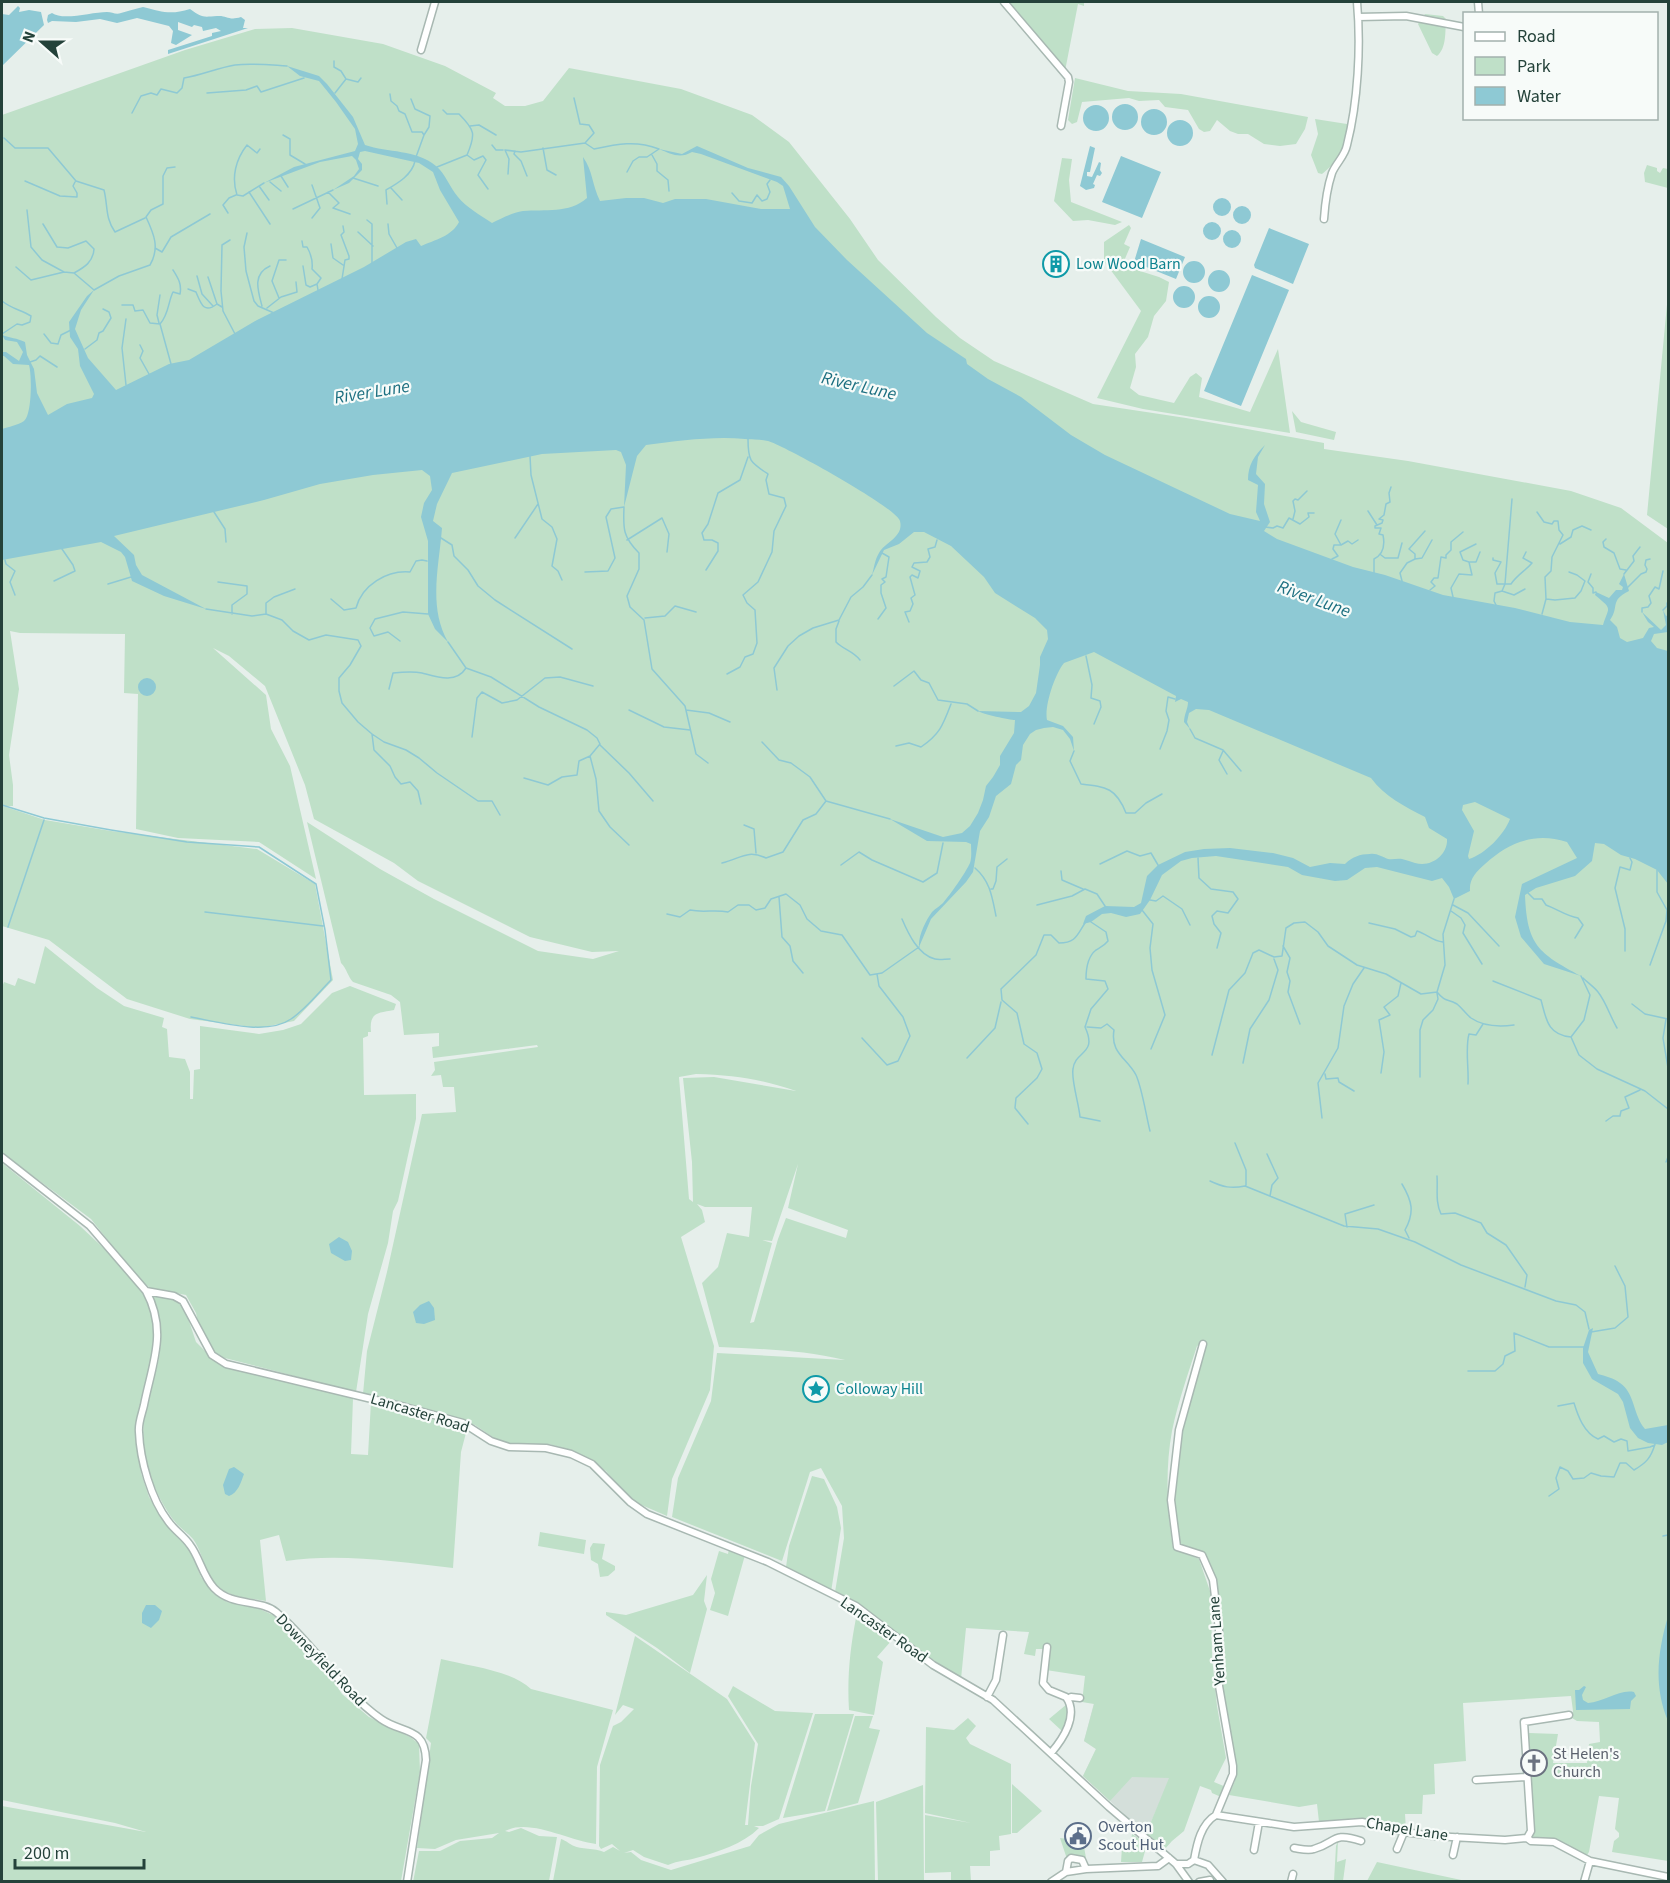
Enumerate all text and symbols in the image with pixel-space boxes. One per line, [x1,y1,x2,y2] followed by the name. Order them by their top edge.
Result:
[12,12,72,72] north arrow
[1463,12,1658,120] legend
[1517,24,1556,49] text: Road
[17,28,41,46] text: N
[1517,54,1551,79] text: Park
[1517,84,1561,109] text: Water
[1041,249,1071,279] building icon: Low Wood Barn
[1076,253,1181,275] place label: Low Wood Barn
[819,365,899,407] water label: River Lune
[332,374,412,410] water label: River Lune
[1274,574,1354,624] water label: River Lune
[801,1374,831,1404] place icon: Colloway Hill
[836,1378,923,1400] place label: Colloway Hill
[368,1388,472,1438] street label: Lancaster Road
[836,1592,932,1668] street label: Lancaster Road
[1203,1596,1231,1687] street label: Yenham Lane
[271,1609,371,1711] street label: Downeyfield Road
[1553,1743,1620,1783] place label: St Helen's Church
[1519,1748,1549,1778] church icon: St Helen's Church
[1365,1812,1450,1846] street label: Chapel Lane
[1098,1816,1165,1856] place label: Overton Scout Hut
[1063,1821,1093,1851] public building icon: Overton Scout Hut
[15,1832,144,1870] scale bar
[24,1841,69,1866] text: 200 m

